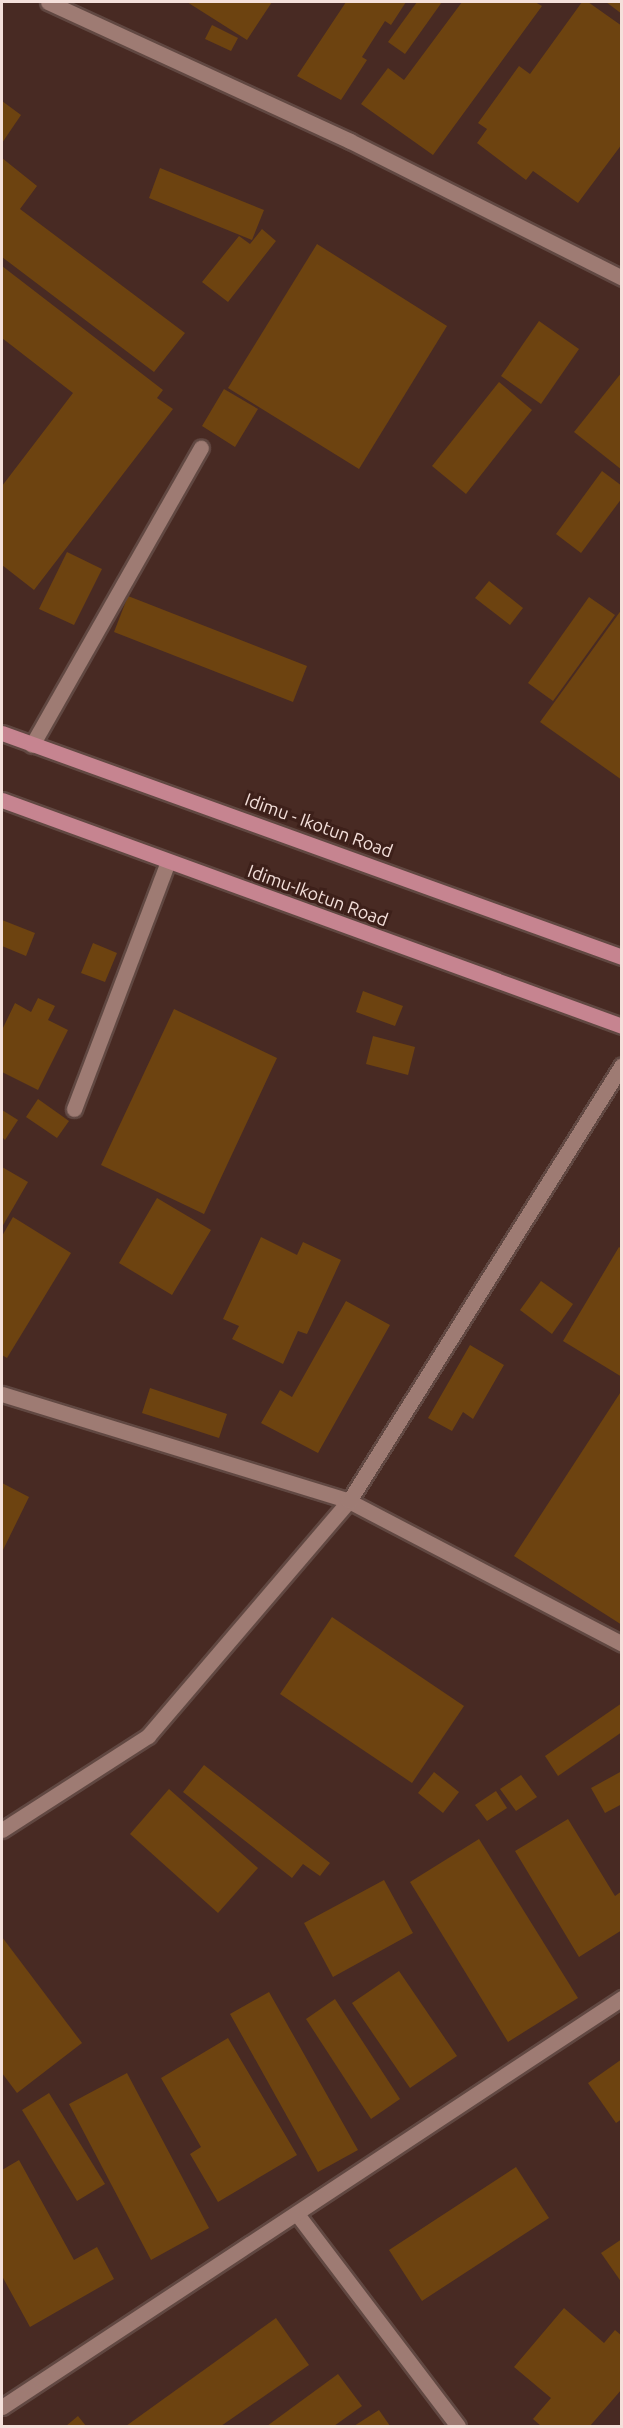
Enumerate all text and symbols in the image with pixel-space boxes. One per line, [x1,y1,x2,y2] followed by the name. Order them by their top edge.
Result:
[242,788,396,862] street label: Idimu - Ikotun Road
[245,860,391,930] street label: Idimu-Ikotun Road

